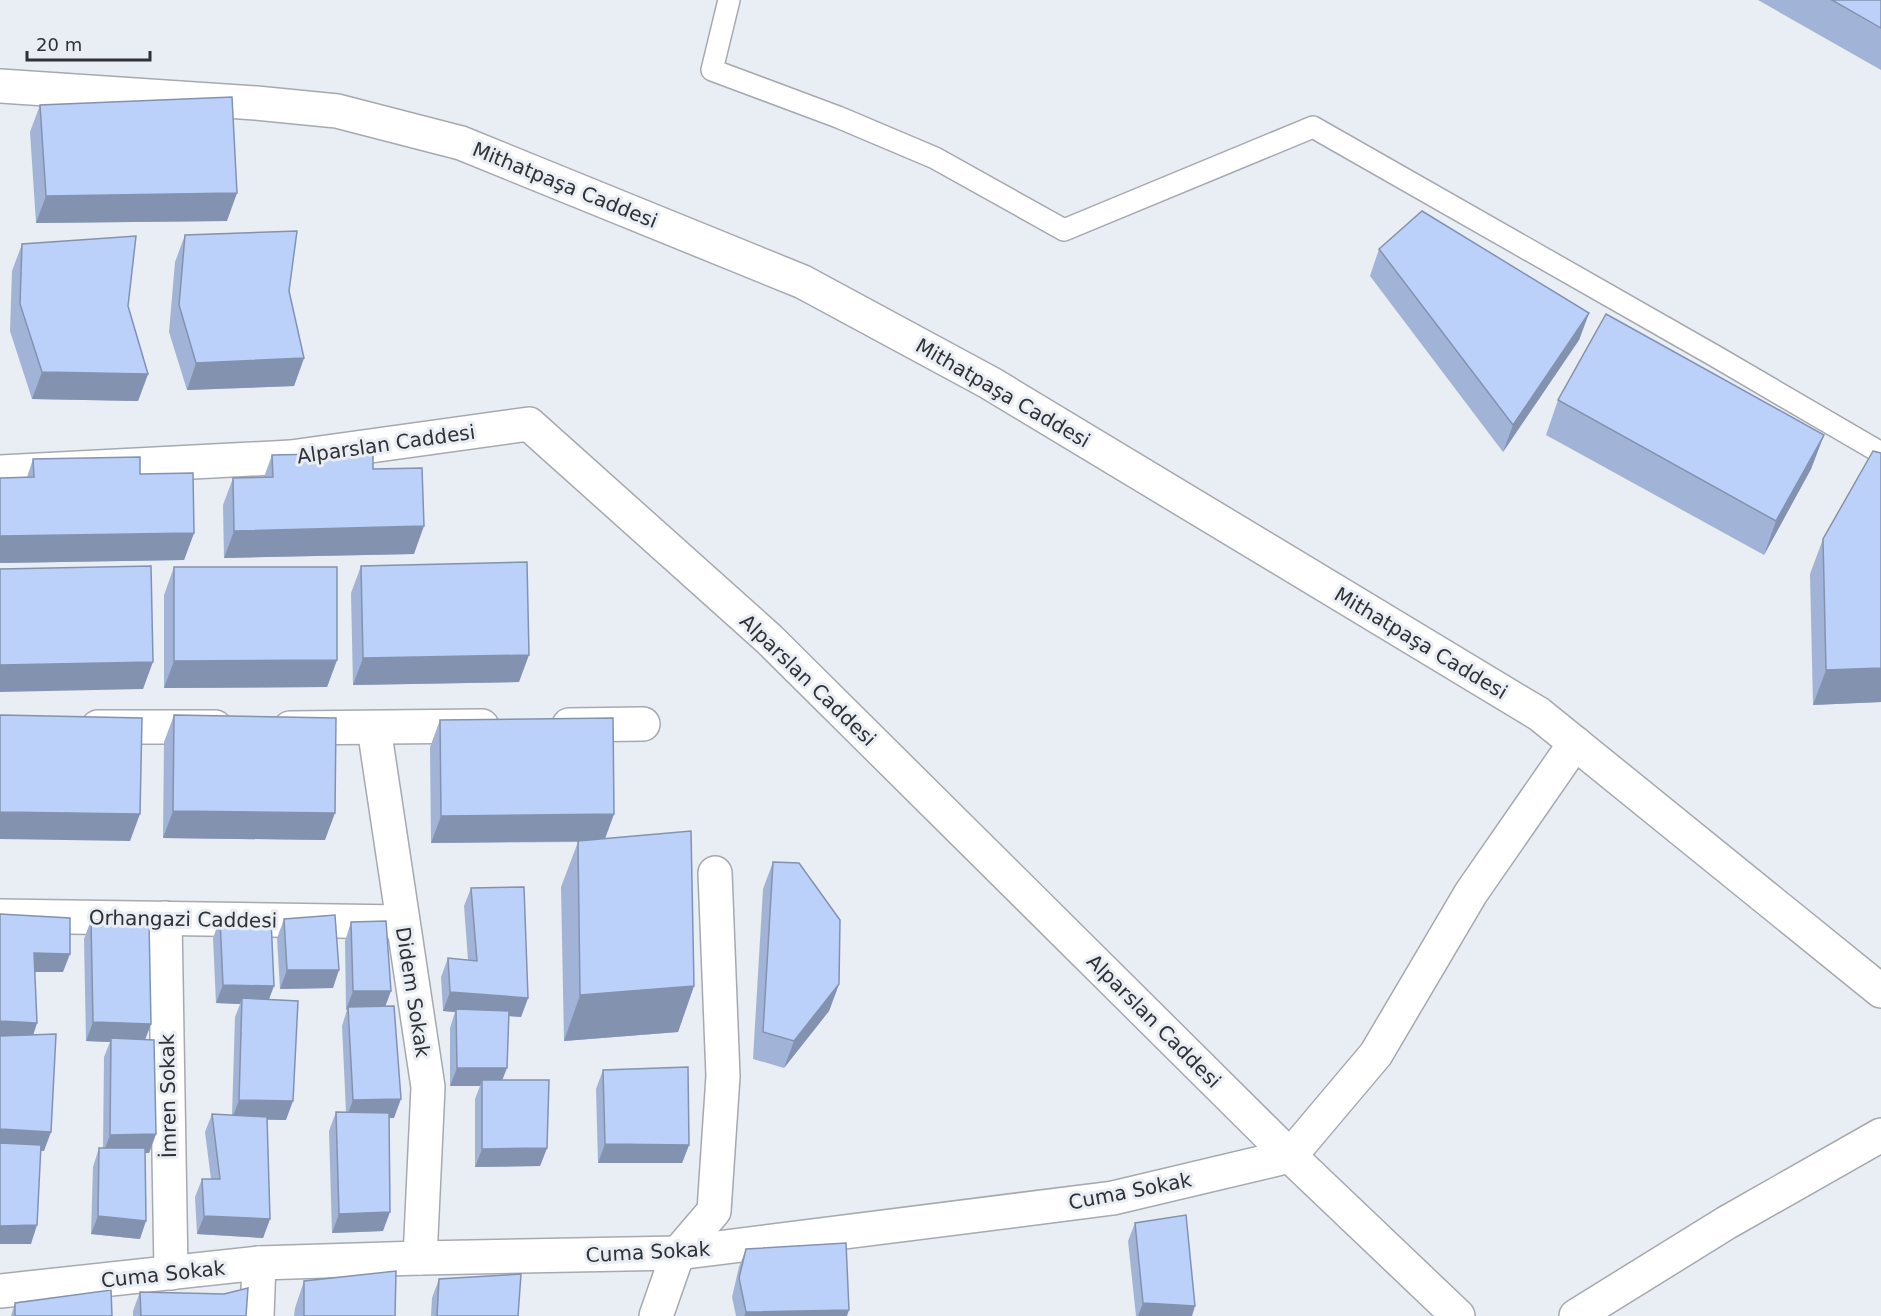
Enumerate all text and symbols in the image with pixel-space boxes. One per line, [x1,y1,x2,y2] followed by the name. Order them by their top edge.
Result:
[27,24,150,62] scale bar
[36,34,82,55] text: 20 m
[469,137,661,233] street label: Mithatpaşa Caddesi
[912,333,1094,453] street label: Mithatpaşa Caddesi
[295,420,477,468] street label: Alparslan Caddesi
[1330,582,1512,704] street label: Mithatpaşa Caddesi
[735,609,881,751] street label: Alparslan Caddesi
[89,905,277,933] street label: Orhangazi Caddesi
[391,925,435,1059] street label: Didem Sokak
[1082,949,1226,1093] street label: Alparslan Caddesi
[155,1033,181,1158] street label: İmren Sokak
[1066,1167,1194,1215] street label: Cuma Sokak
[585,1237,711,1267] street label: Cuma Sokak
[100,1256,227,1292] street label: Cuma Sokak

